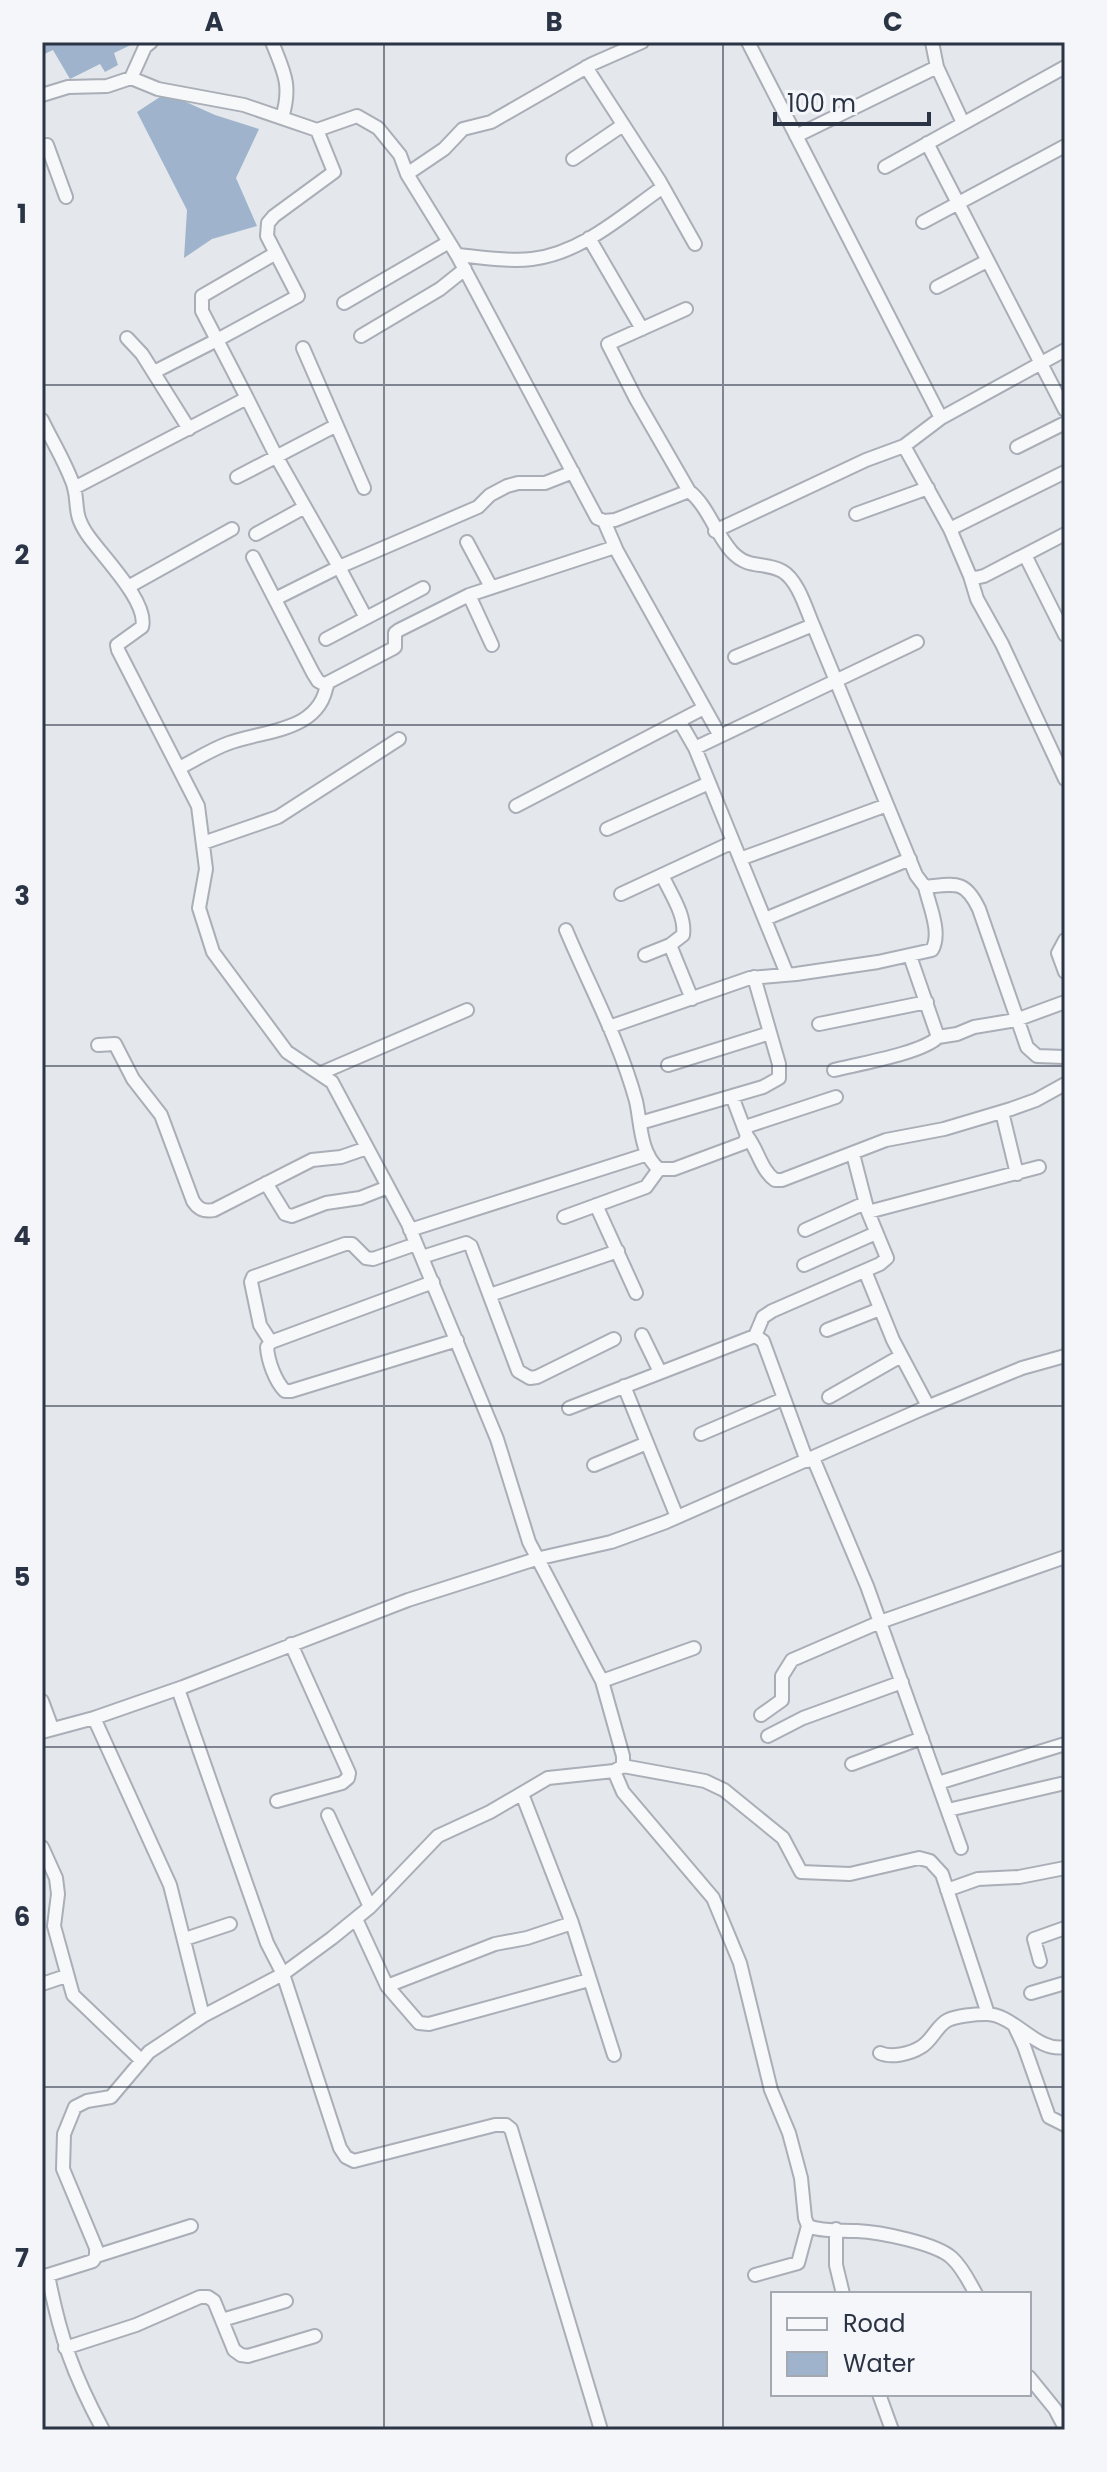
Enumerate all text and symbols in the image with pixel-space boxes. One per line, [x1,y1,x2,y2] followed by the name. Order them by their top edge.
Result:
[204,4,224,40] text: A
[545,4,563,40] text: B
[883,4,903,40] text: C
[775,76,929,126] scale bar
[787,87,856,120] text: 100 m
[17,196,27,232] text: 1
[15,537,30,573] text: 2
[14,878,30,914] text: 3
[13,1218,31,1254] text: 4
[14,1559,30,1595] text: 5
[14,1899,30,1935] text: 6
[15,2240,29,2276] text: 7
[771,2292,1031,2396] legend
[843,2307,905,2340] text: Road
[843,2347,915,2380] text: Water

